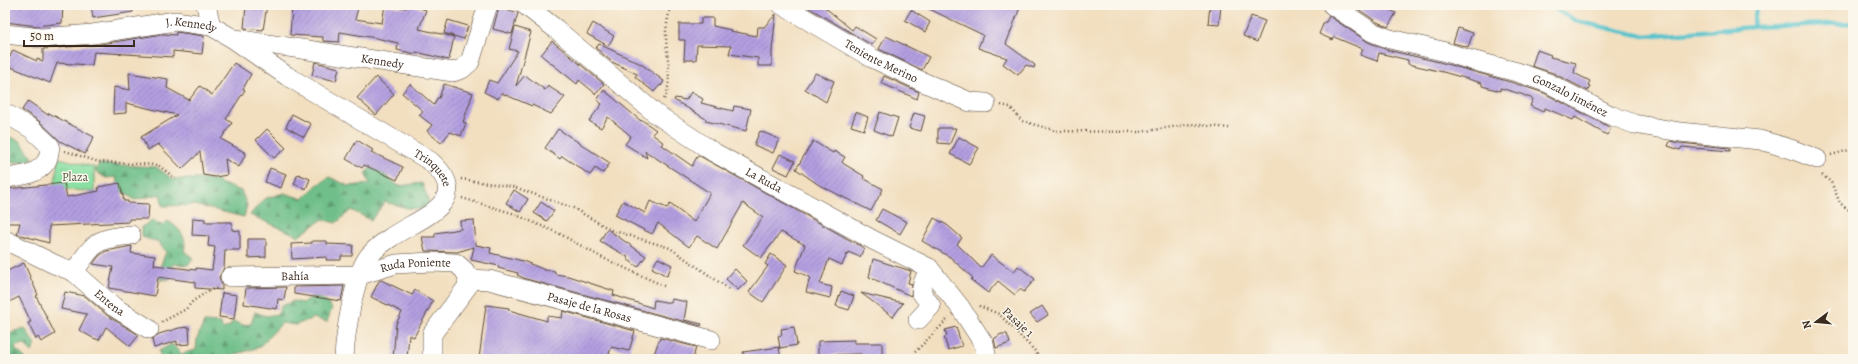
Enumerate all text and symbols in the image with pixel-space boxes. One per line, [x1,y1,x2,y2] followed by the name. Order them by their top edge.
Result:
[164,13,221,36] street label: J. Kennedy
[24,22,134,48] scale bar
[30,28,54,44] text: 50 m
[841,35,921,87] street label: Teniente Merino
[360,50,405,73] street label: Kennedy
[1530,70,1611,121] street label: Gonzalo Jiménez
[411,145,455,188] street label: Trinquete
[743,163,785,197] street label: La Ruda
[62,169,89,185] park label: Plaza
[378,254,451,276] street label: Ruda Poniente
[281,268,310,284] street label: Bahía
[91,285,128,320] street label: Entena
[546,288,633,326] street label: Pasaje de la Rosas
[1796,302,1836,342] north arrow
[999,303,1037,341] street label: Pasaje 1
[1799,319,1815,331] text: N

